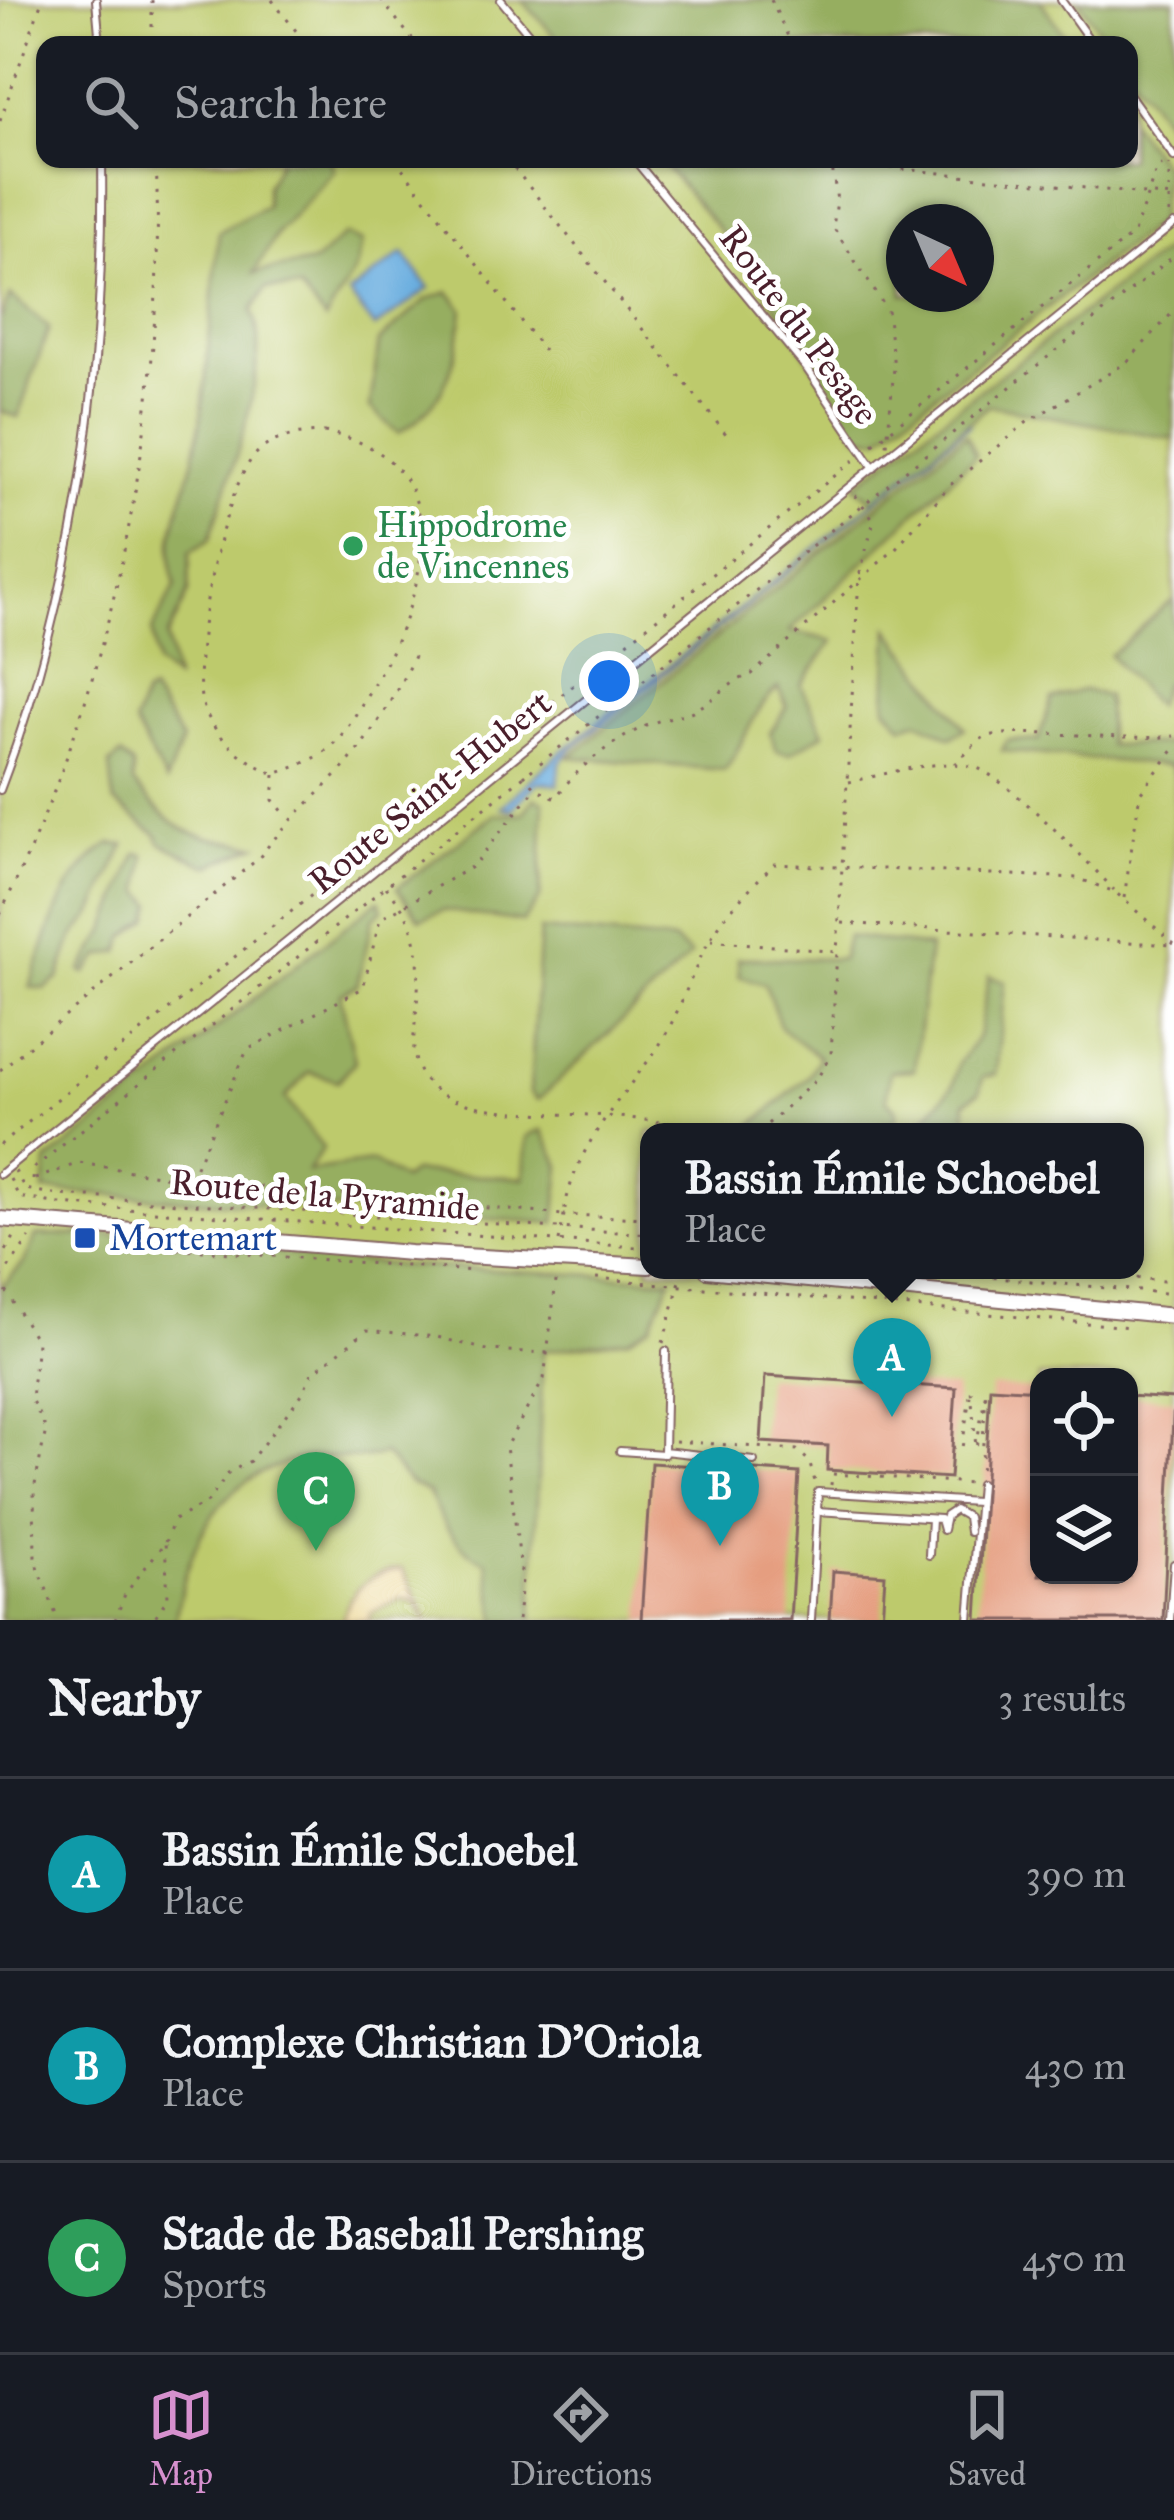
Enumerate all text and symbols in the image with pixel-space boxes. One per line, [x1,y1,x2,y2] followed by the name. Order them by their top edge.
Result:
[36,36,1138,168] search box
[78,69,144,135] icon: search
[174,75,387,130] text: Search here
[886,204,994,312] north arrow
[710,217,888,433] street label: Route du Pesage
[377,503,569,588] place label: Hippodrome de Vincennes
[340,533,366,559] marker: Hippodrome de Vincennes
[579,651,639,711] your location
[300,681,560,903] street label: Route Saint-Hubert
[640,1123,1144,1279] popup
[684,1150,1100,1205] text: Bassin Émile Schoebel
[168,1160,482,1230] street label: Route de la Pyramide
[684,1205,767,1253] text: Place
[109,1216,277,1260] place label: Mortemart
[72,1225,98,1251] marker: Mortemart
[853,1318,931,1417] pin: A
[1030,1368,1138,1584] map controls
[1030,1368,1138,1476] button: locate
[681,1447,759,1546] pin: B
[277,1452,355,1551] pin: C
[1030,1476,1138,1584] button: layers
[48,1667,200,1729] text: Nearby
[998,1674,1126,1722] text: 3 results
[162,1822,577,1877] text: Bassin Émile Schoebel
[74,1850,100,1898] text: A
[1026,1850,1126,1898] text: 390 m
[162,1877,244,1925] text: Place
[162,2014,701,2069] text: Complexe Christian D’Oriola
[74,2042,100,2090] text: B
[1025,2042,1126,2090] text: 430 m
[162,2069,244,2117] text: Place
[162,2206,643,2261] text: Stade de Baseball Pershing
[74,2234,100,2282] text: C
[1022,2234,1126,2282] text: 450 m
[162,2261,266,2309] text: Sports
[148,2382,214,2494] tab: Map
[510,2382,652,2494] tab: Directions
[948,2382,1026,2494] tab: Saved

